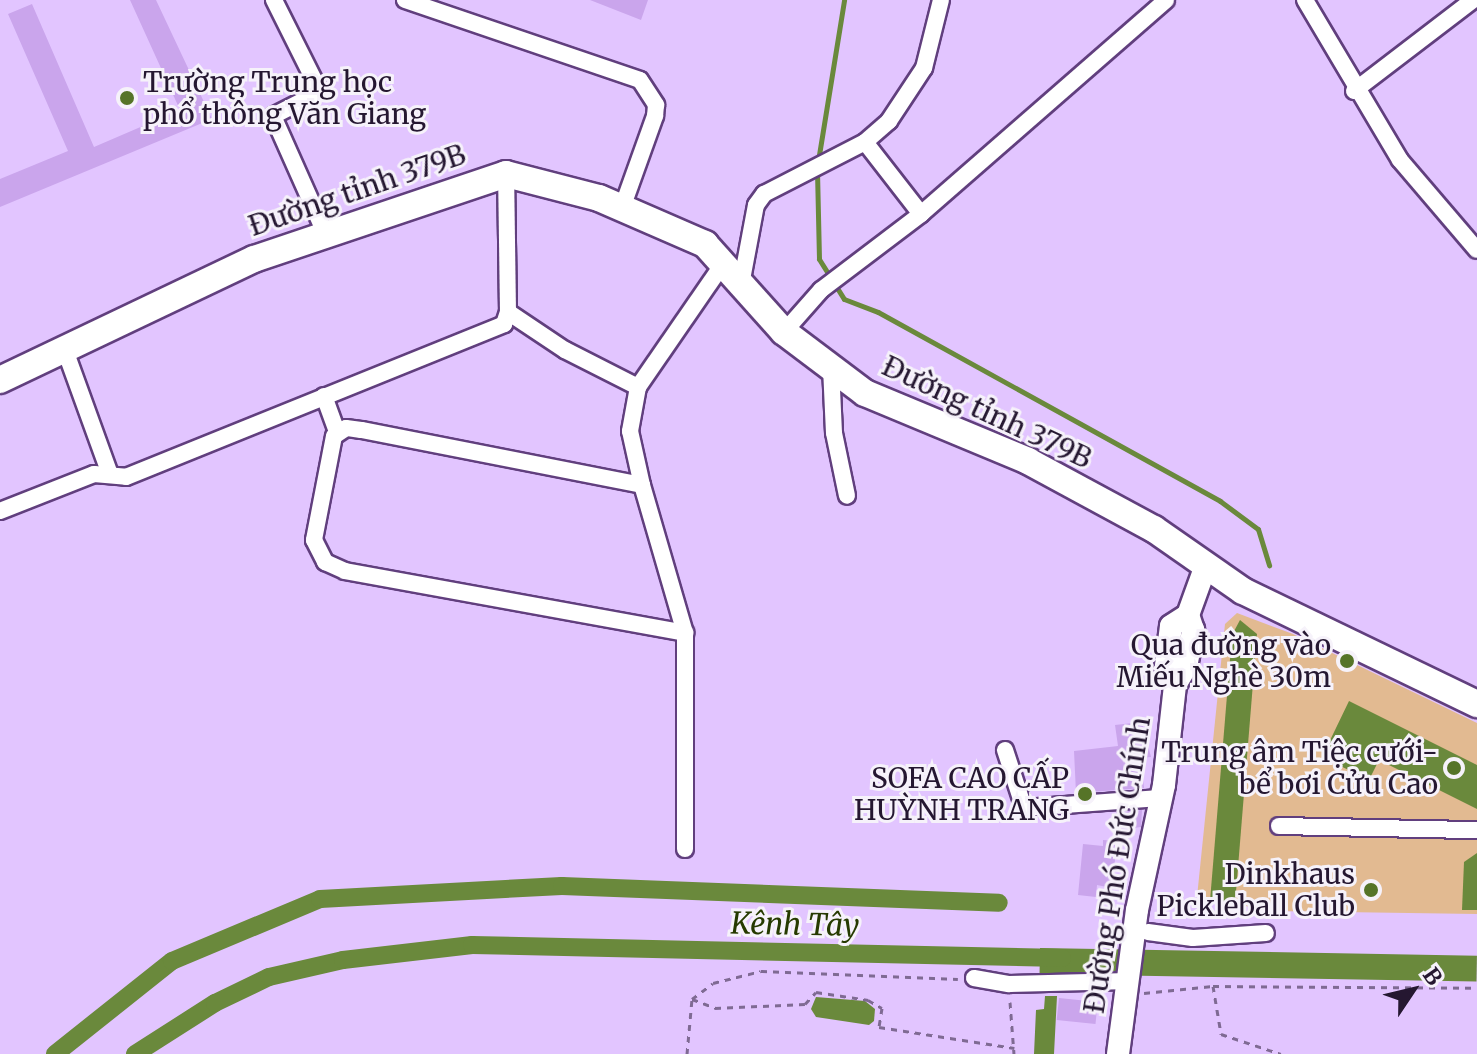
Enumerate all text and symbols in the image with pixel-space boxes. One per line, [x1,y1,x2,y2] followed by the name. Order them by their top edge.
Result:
[143,65,426,131] place label: Trường Trung học phổ thông Văn Giang
[118,89,136,107] marker: Trường Trung học phổ thông Văn Giang
[244,137,470,243] street label: Đường tỉnh 379B
[877,349,1097,475] street label: Đường tỉnh 379B
[1116,628,1331,694] place label: Qua đường vào Miếu Nghè 30m
[1338,652,1356,670] marker: Qua đường vào Miếu Nghè 30m
[1077,714,1157,1016] street label: Đường Phó Đức Chính
[1161,735,1438,801] place label: Trung âm Tiệc cưới- bể bơi Cửu Cao
[1445,759,1463,777] marker: Trung âm Tiệc cưới- bể bơi Cửu Cao
[854,761,1069,827] place label: SOFA CAO CẤP HUỲNH TRANG
[1076,785,1094,803] marker: SOFA CAO CẤP HUỲNH TRANG
[1157,857,1355,923] place label: Dinkhaus Pickleball Club
[1362,881,1380,899] marker: Dinkhaus Pickleball Club
[730,905,860,943] water label: Kênh Tây
[1373,950,1453,1030] north arrow
[1417,962,1449,991] text: B

